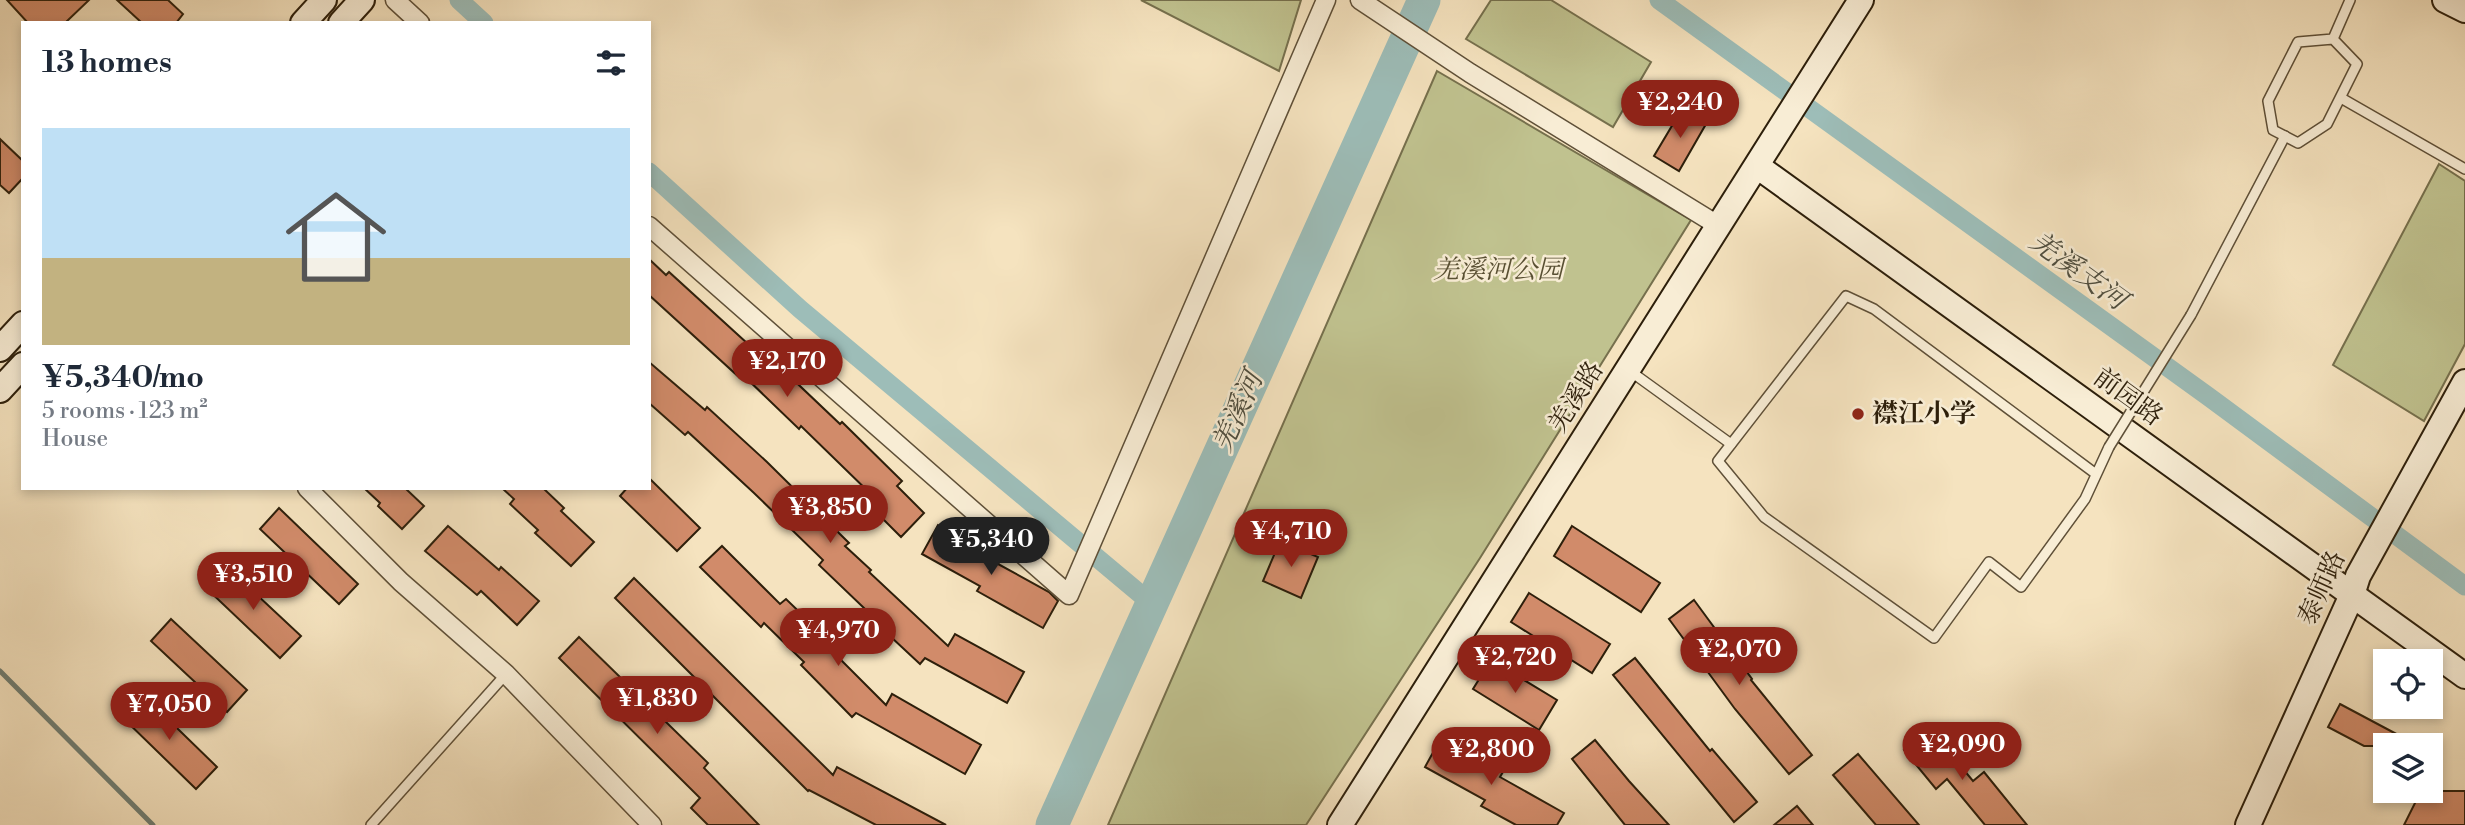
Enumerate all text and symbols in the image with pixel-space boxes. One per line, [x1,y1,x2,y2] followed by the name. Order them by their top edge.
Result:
[42,44,172,82] text: 13 homes
[592,44,630,82] icon: filters
[1623,80,1737,140] pin: ¥2,240
[1637,89,1723,117] text: ¥2,240
[273,174,399,300] icon: home
[2022,224,2138,321] water label: 羌溪支河
[1433,254,1567,286] park label: 羌溪河公园
[730,340,844,399] pin: ¥2,170
[748,348,826,376] text: ¥2,170
[1542,355,1610,439] street label: 羌溪路
[42,359,204,397] text: ¥5,340/mo
[2087,361,2169,433] street label: 前园路
[1205,362,1273,457] water label: 羌溪河
[42,397,208,425] text: 5 rooms · 123 m²
[1872,398,1976,430] place label: 襟江小学
[1850,406,1866,422] marker: 襟江小学
[42,425,108,453] text: House
[773,486,887,545] pin: ¥3,850
[788,494,872,522] text: ¥3,850
[1234,510,1348,569] pin: ¥4,710
[934,518,1048,577] pin: ¥5,340
[1250,518,1332,546] text: ¥4,710
[948,526,1034,554] text: ¥5,340
[2292,546,2352,630] street label: 泰师路
[196,552,310,612] pin: ¥3,510
[213,561,293,589] text: ¥3,510
[781,608,895,668] pin: ¥4,970
[796,617,880,645] text: ¥4,970
[1682,628,1796,687] pin: ¥2,070
[1458,636,1572,695] pin: ¥2,720
[1696,636,1782,664] text: ¥2,070
[1473,644,1557,672] text: ¥2,720
[2373,649,2443,803] map controls
[2373,649,2443,719] button: locate
[600,676,714,736] pin: ¥1,830
[112,682,226,742] pin: ¥7,050
[616,685,698,713] text: ¥1,830
[127,691,211,719] text: ¥7,050
[1905,722,2019,782] pin: ¥2,090
[1434,728,1548,787] pin: ¥2,800
[1918,731,2006,759] text: ¥2,090
[2373,733,2443,803] button: layers
[1447,736,1535,764] text: ¥2,800

